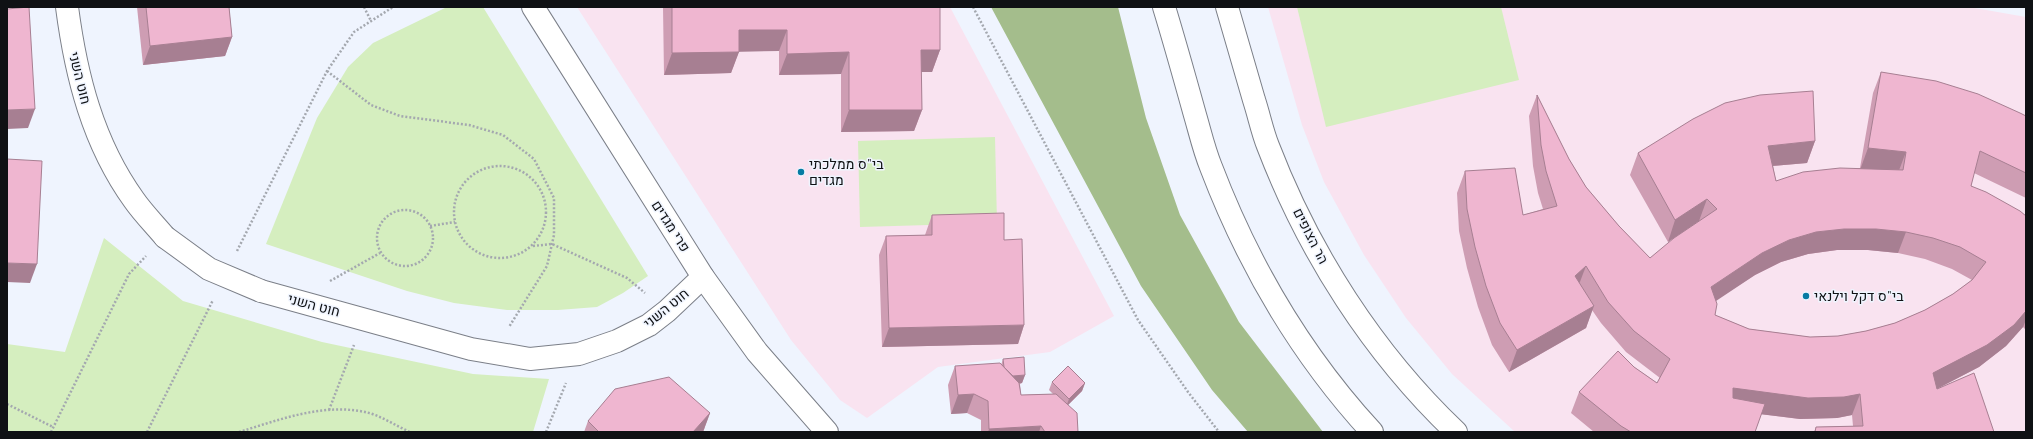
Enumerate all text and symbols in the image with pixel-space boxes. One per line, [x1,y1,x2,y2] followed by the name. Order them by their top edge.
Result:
[65,50,96,106] street label: חוט השני
[809,154,884,189] place label: בי"ס ממלכתי מגדים
[796,167,806,177] marker: בי"ס ממלכתי מגדים
[648,196,695,255] street label: פרי מגדים
[1289,205,1334,267] street label: הר הצופים
[639,283,692,332] street label: חוט השני
[1814,286,1904,305] place label: בי"ס דקל וילנאי
[286,288,342,321] street label: חוט השני
[1801,291,1811,301] marker: בי"ס דקל וילנאי

